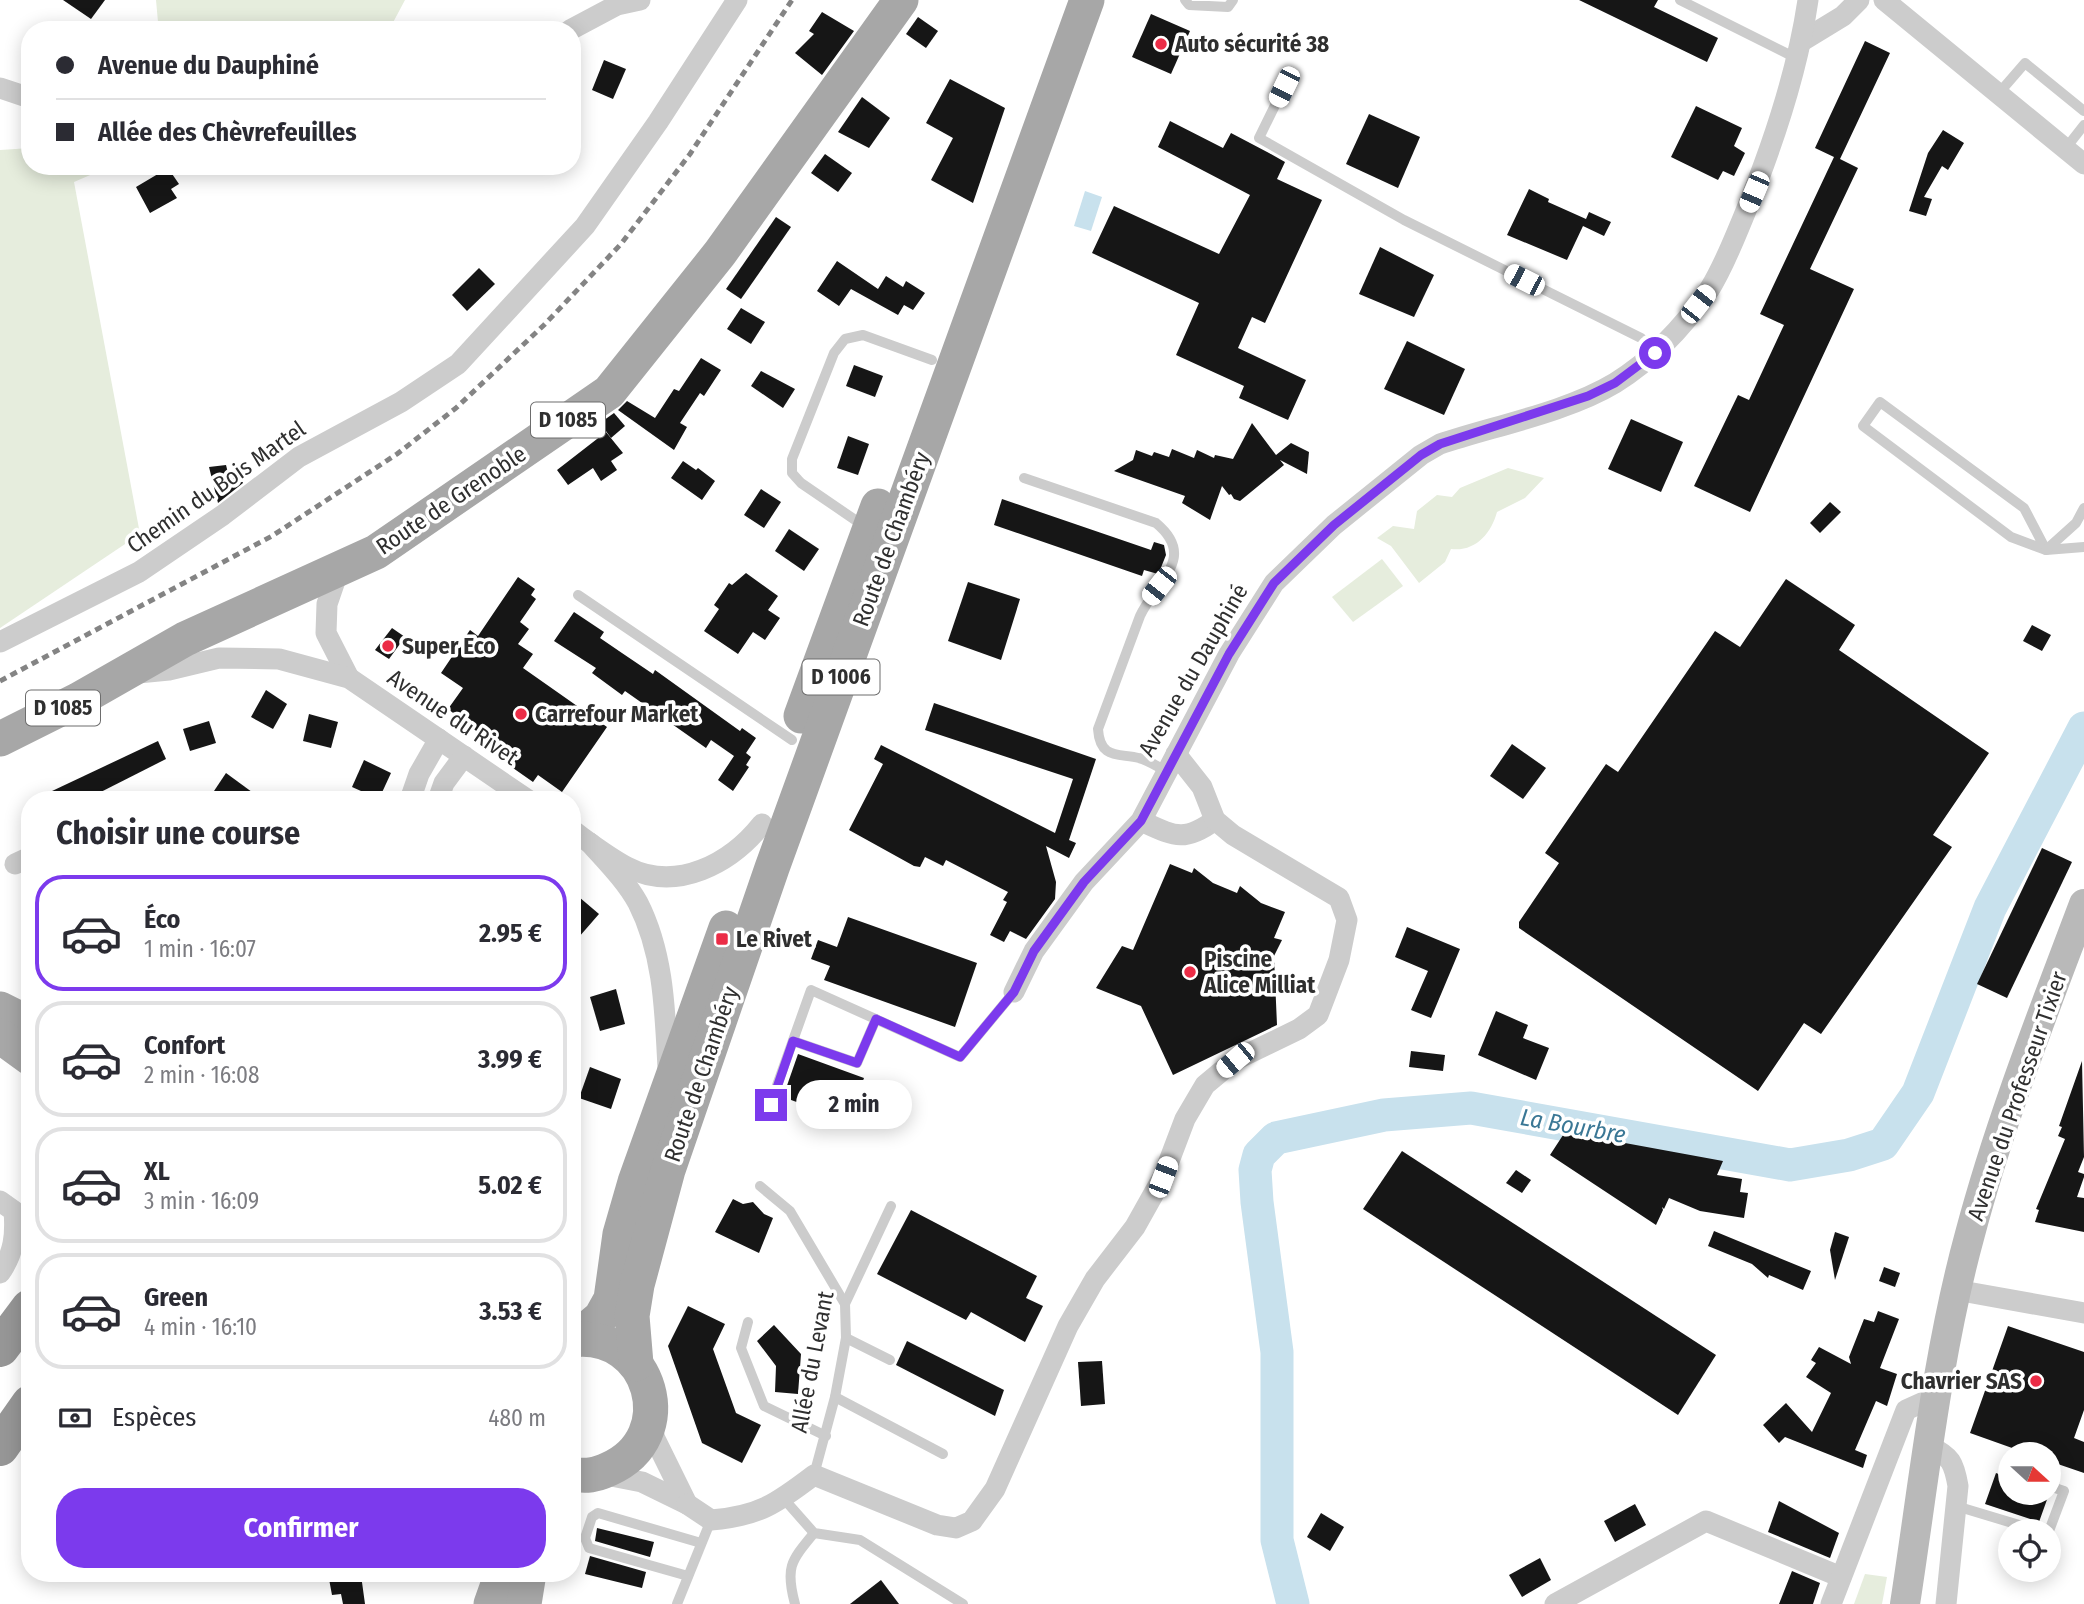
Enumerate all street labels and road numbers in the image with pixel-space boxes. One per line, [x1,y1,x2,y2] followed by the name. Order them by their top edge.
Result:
[531,402,605,438] road number: D 1085
[121,415,311,559] street label: Chemin du Bois Martel
[371,439,531,561] street label: Route de Grenoble
[846,447,936,630] street label: Route de Chambéry
[1132,579,1254,761] street label: Avenue du Dauphiné
[802,660,880,694] road number: D 1006
[382,663,524,771] street label: Avenue du Rivet
[26,690,100,726] road number: D 1085
[1961,968,2073,1224] street label: Avenue du Professeur Tixier
[658,982,744,1165] street label: Route de Chambéry
[785,1288,840,1435] street label: Allée du Levant

